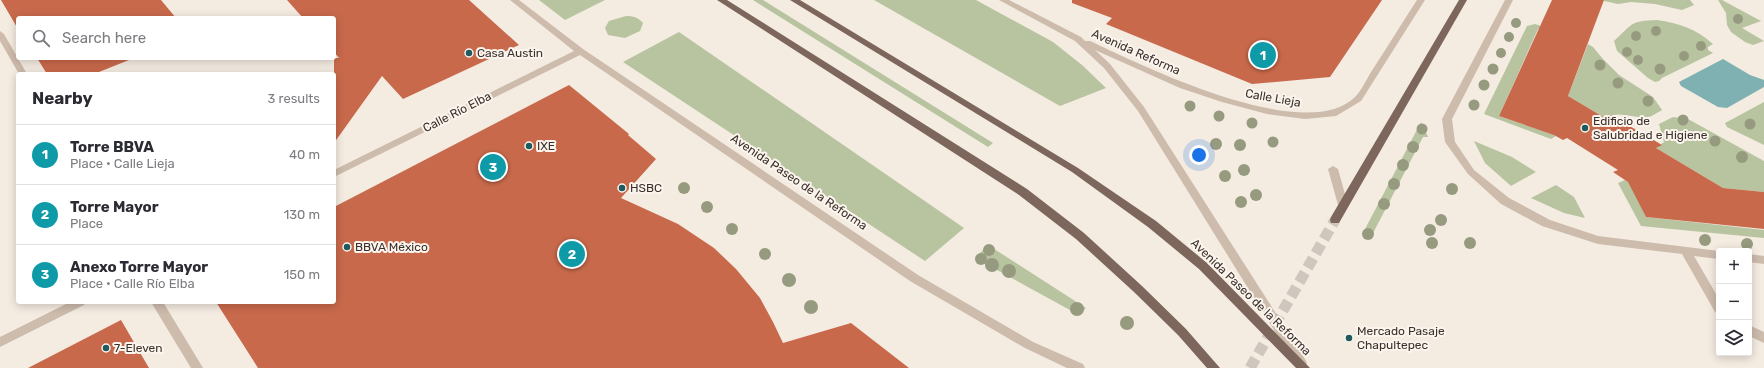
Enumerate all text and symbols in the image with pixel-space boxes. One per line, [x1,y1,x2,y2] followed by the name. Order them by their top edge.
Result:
[16,16,336,60] search box
[1090,26,1182,78] street label: Avenida Reforma
[30,27,52,49] icon: search
[62,29,146,47] text: Search here
[1250,40,1276,70] pin: 1
[477,46,543,60] place label: Casa Austin
[464,48,474,58] marker: Casa Austin
[1244,86,1302,110] street label: Calle Lieja
[32,88,93,108] text: Nearby
[421,89,493,135] street label: Calle Río Elba
[268,91,320,106] text: 3 results
[1593,114,1708,142] place label: Edificio de Salubridad e Higiene
[1580,123,1590,133] marker: Edificio de Salubridad e Higiene
[728,131,870,233] street label: Avenida Paseo de la Reforma
[70,138,154,156] text: Torre BBVA
[537,139,555,153] place label: IXE
[524,141,534,151] marker: IXE
[1189,145,1209,165] your location
[42,147,48,162] text: 1
[289,147,320,162] text: 40 m
[480,152,506,182] pin: 3
[70,156,175,171] text: Place · Calle Lieja
[630,181,662,195] place label: HSBC
[617,183,627,193] marker: HSBC
[70,198,159,216] text: Torre Mayor
[41,207,49,222] text: 2
[284,207,320,222] text: 130 m
[70,216,103,231] text: Place
[1188,236,1314,358] street label: Avenida Paseo de la Reforma
[559,239,585,269] pin: 2
[355,240,428,254] place label: BBVA México
[342,242,352,252] marker: BBVA México
[1716,248,1752,356] map controls
[1716,248,1752,284] button: +
[70,258,208,276] text: Anexo Torre Mayor
[41,267,49,282] text: 3
[284,267,320,282] text: 150 m
[70,276,195,291] text: Place · Calle Río Elba
[1716,284,1752,320] button: −
[1716,320,1752,356] button: layers
[1357,324,1445,352] place label: Mercado Pasaje Chapultepec
[1344,333,1354,343] marker: Mercado Pasaje Chapultepec
[114,341,163,355] place label: 7-Eleven
[101,343,111,353] marker: 7-Eleven

